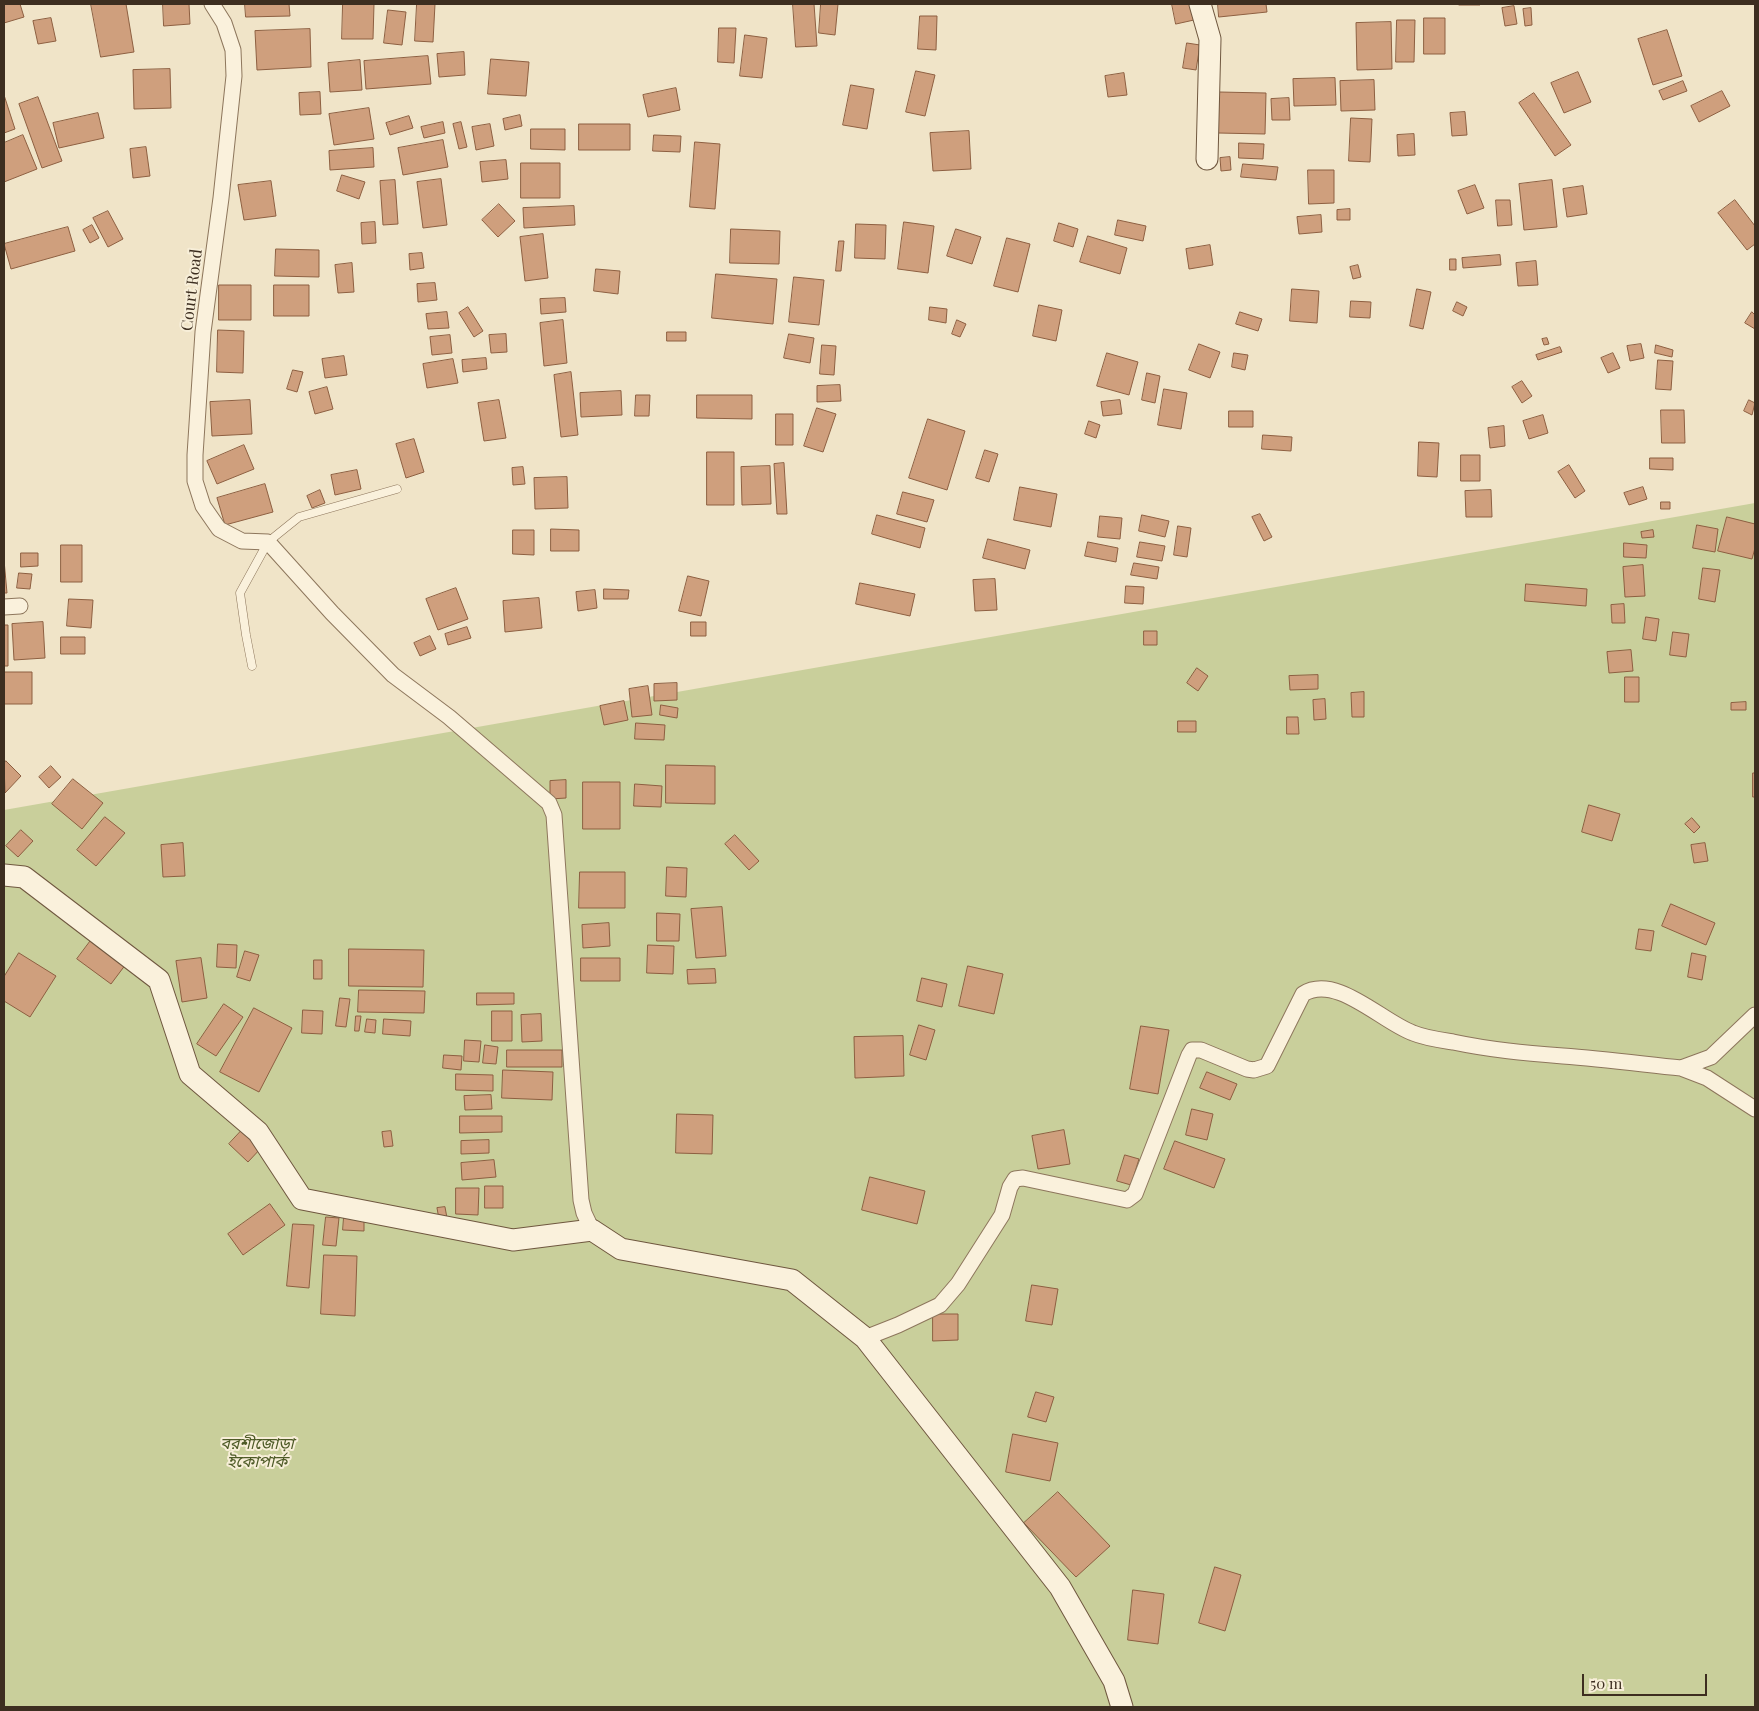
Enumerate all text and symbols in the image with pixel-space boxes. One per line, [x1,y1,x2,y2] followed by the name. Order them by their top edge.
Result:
[177,248,207,332] street label: Court Road
[220,1434,294,1472] park label: বরশীজোড়া ইকোপার্ক
[1584,1664,1709,1696] scale bar
[1590,1673,1622,1693] text: 50 m

